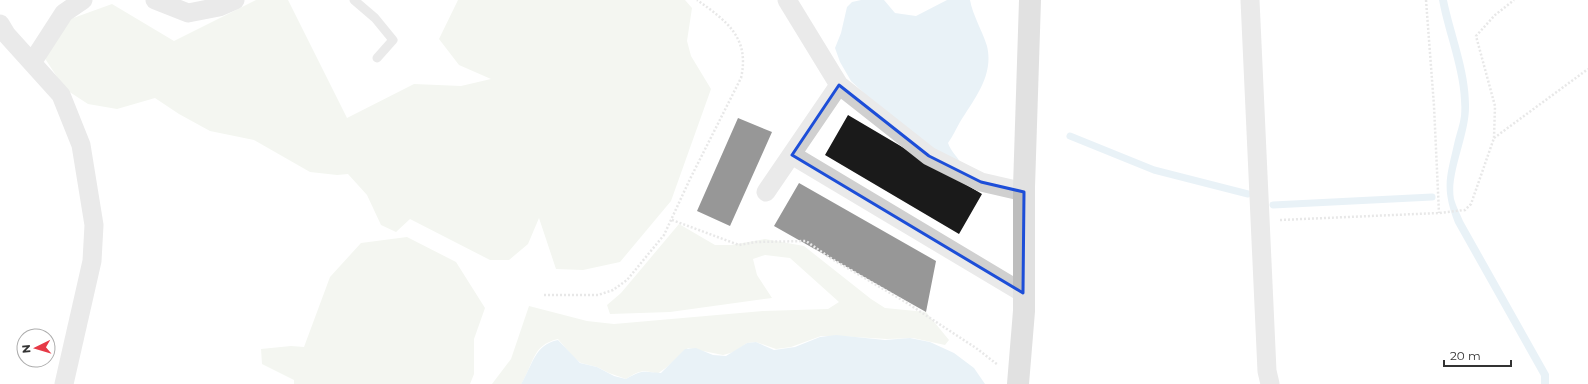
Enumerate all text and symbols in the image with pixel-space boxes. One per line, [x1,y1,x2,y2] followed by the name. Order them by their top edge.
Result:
[16,328,56,368] north arrow
[1444,342,1511,368] scale bar
[19,344,33,354] text: N
[1450,348,1481,363] text: 20 m

